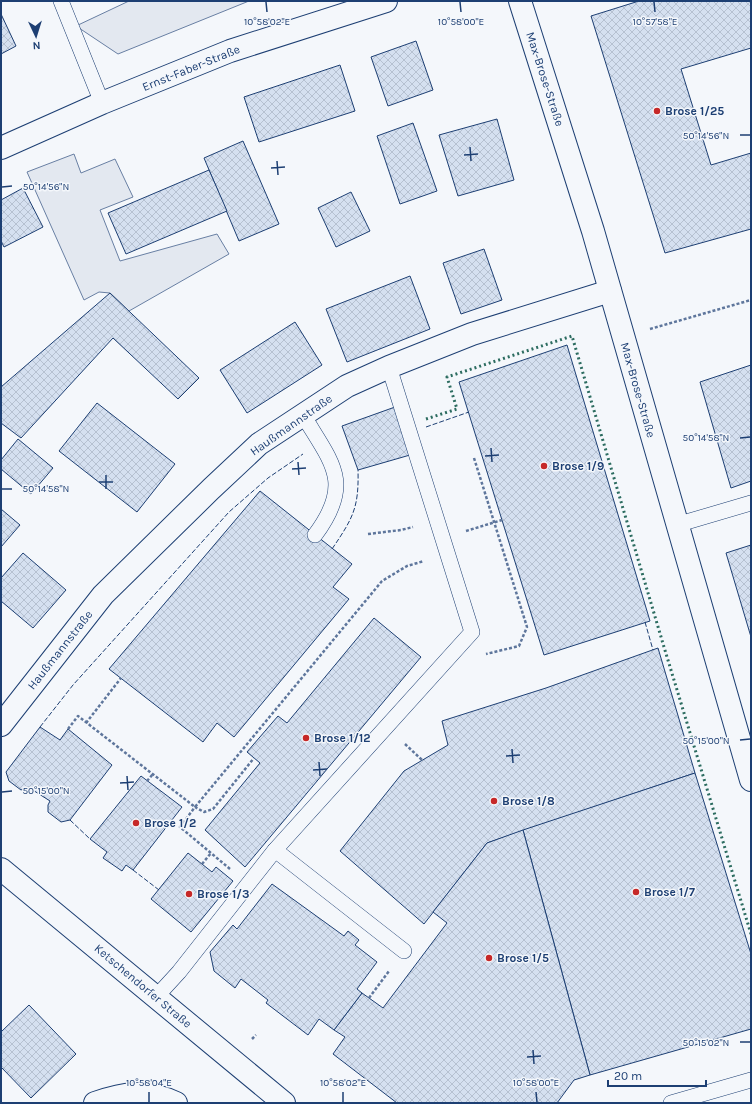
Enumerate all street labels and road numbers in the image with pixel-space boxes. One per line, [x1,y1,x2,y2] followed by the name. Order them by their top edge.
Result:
[523,30,567,128] street label: Max-Brose-Straße
[140,42,242,94] street label: Ernst-Faber-Straße
[618,341,658,439] street label: Max-Brose-Straße
[247,391,335,459] street label: Haußmannstraße
[25,608,95,692] street label: Haußmannstraße
[91,941,195,1031] street label: Ketschendorfer Straße

